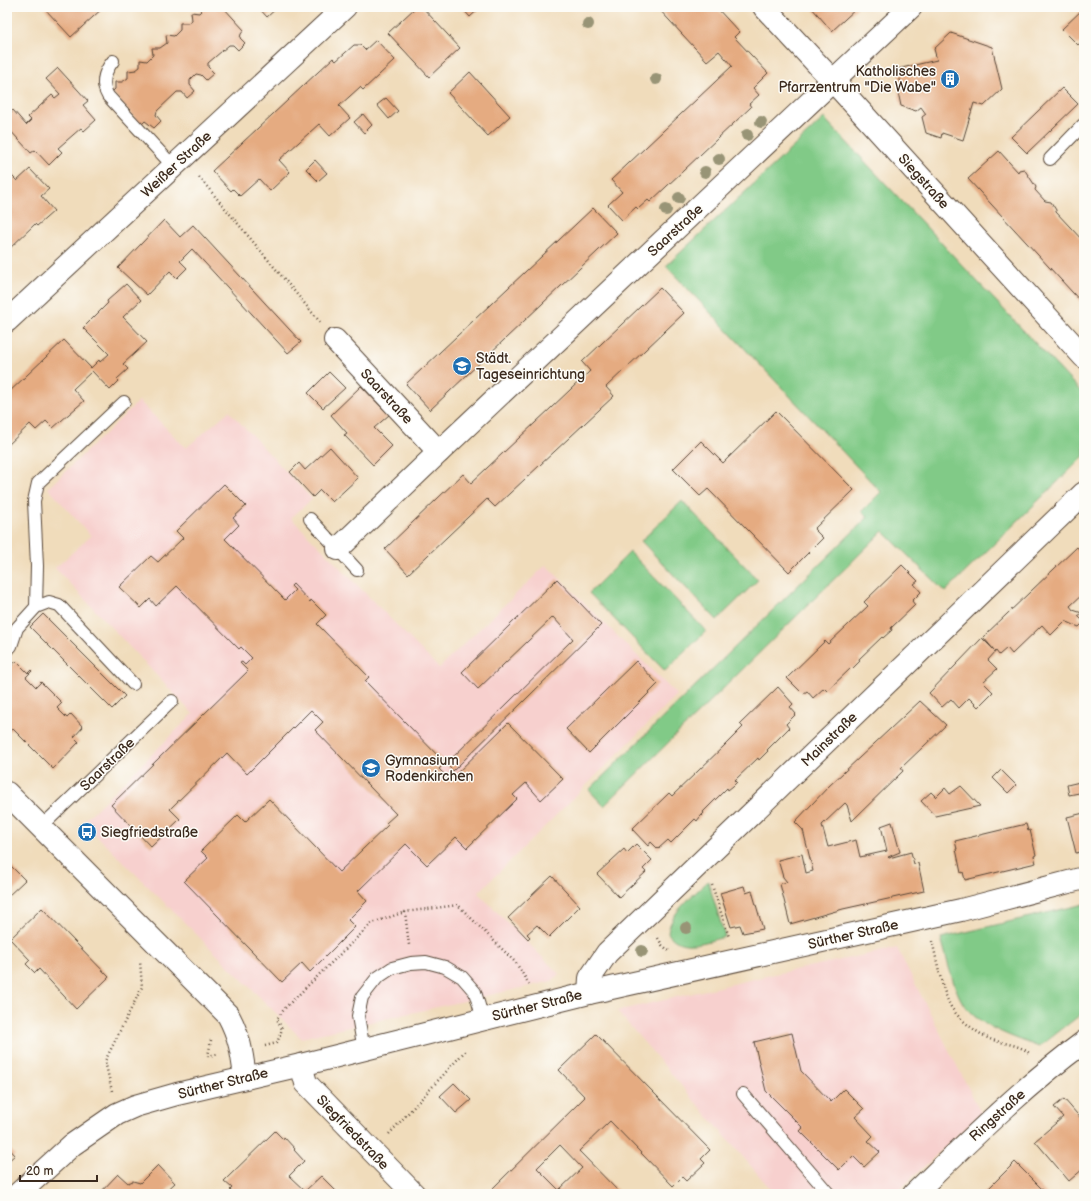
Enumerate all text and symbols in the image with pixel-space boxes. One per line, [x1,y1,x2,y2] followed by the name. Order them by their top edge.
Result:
[778,63,936,96] place label: Katholisches Pfarrzentrum "Die Wabe"
[939,68,961,90] building icon: Katholisches Pfarrzentrum "Die Wabe"
[138,128,215,201] street label: Weißer Straße
[895,150,953,212] street label: Siegstraße
[644,200,707,260] street label: Saarstraße
[476,350,585,383] place label: Städt. Tageseinrichtung
[451,355,473,377] school or university icon: Städt. Tageseinrichtung
[357,365,417,428] street label: Saarstraße
[798,709,861,770] street label: Mainstraße
[76,734,138,795] street label: Saarstraße
[385,752,474,785] place label: Gymnasium Rodenkirchen
[360,757,382,779] school or university icon: Gymnasium Rodenkirchen
[76,821,98,843] bus stop icon: Siegfriedstraße
[101,824,198,841] place label: Siegfriedstraße
[806,916,900,953] street label: Sürther Straße
[490,986,584,1025] street label: Sürther Straße
[176,1064,270,1103] street label: Sürther Straße
[966,1086,1029,1145] street label: Ringstraße
[313,1091,392,1173] street label: Siegfriedstraße
[20,1157,97,1183] scale bar
[26,1164,53,1179] text: 20 m

